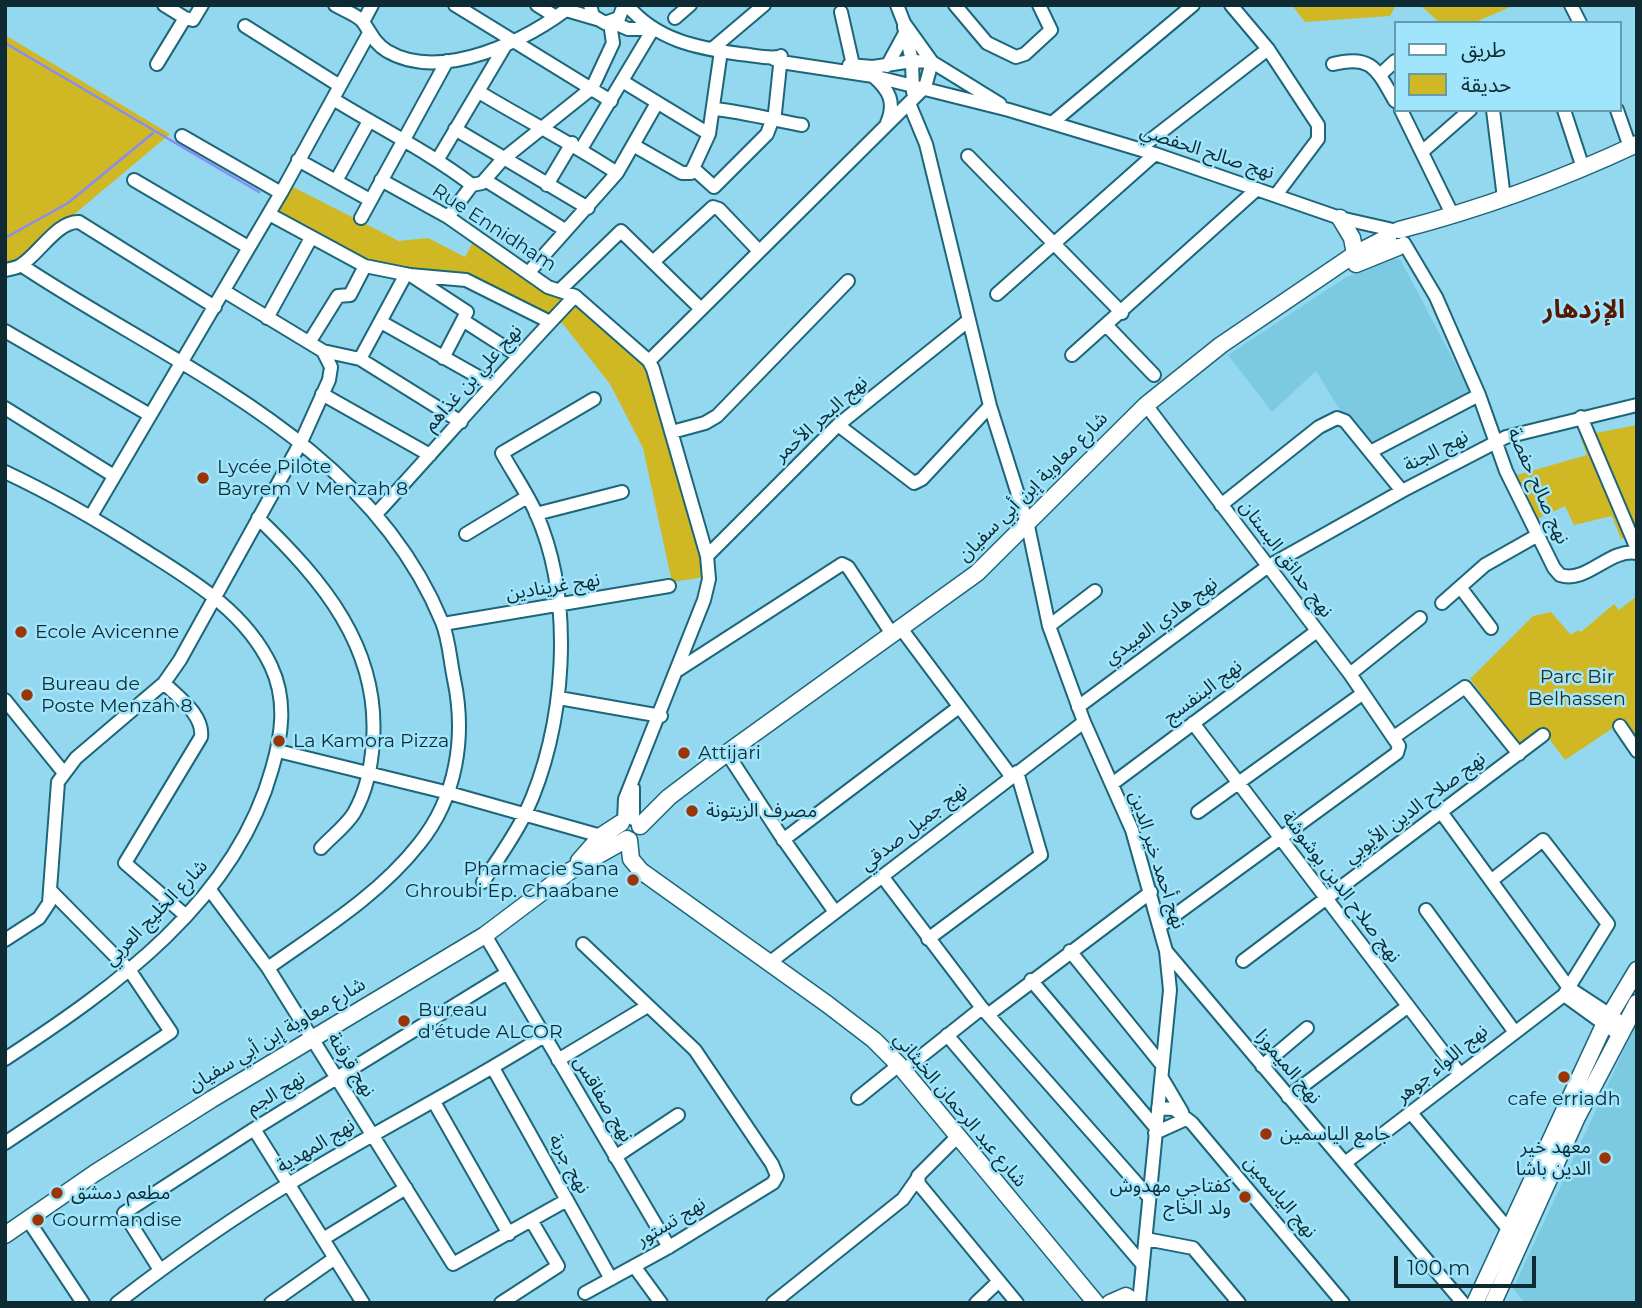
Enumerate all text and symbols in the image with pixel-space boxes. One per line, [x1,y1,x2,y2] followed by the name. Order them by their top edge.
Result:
[1394,21,1621,112] legend
[1461,37,1506,62] text: طريق
[1461,72,1511,97] text: حديقة
[1137,120,1277,184] street label: نهج صالح الحفصي
[428,179,560,277] street label: Rue Ennidham
[1543,294,1625,326] district label: الإزدهار
[419,320,527,436] street label: نهج علي بن غذاهم
[770,371,872,467] street label: نهج البحر الأحمر
[953,407,1113,567] street label: شارع معاوية إبن أبي سفيان
[1502,424,1574,548] street label: نهج صالح حفصة
[1400,425,1472,477] street label: نهج الجنة
[217,456,408,500] place label: Lycée Pilote Bayrem V Menzah 8
[195,470,211,486] marker: Lycée Pilote Bayrem V Menzah 8
[1234,496,1338,622] street label: نهج حدائق البستان
[504,568,602,606] street label: نهج غرينادين
[1100,572,1222,670] street label: نهج هادي العبيدي
[35,621,179,643] place label: Ecole Avicenne
[13,624,29,640] marker: Ecole Avicenne
[1159,655,1247,729] street label: نهج البنفسج
[1528,666,1626,710] park label: Parc Bir Belhassen
[41,673,193,717] place label: Bureau de Poste Menzah 8
[19,687,35,703] marker: Bureau de Poste Menzah 8
[293,730,449,752] place label: La Kamora Pizza
[271,733,287,749] marker: La Kamora Pizza
[698,742,761,764] place label: Attijari
[676,745,692,761] marker: Attijari
[1340,747,1490,869] street label: نهج صلاح الدين الأيوبي
[856,778,972,876] street label: نهج جميل صدقي
[1124,788,1190,932] street label: نهج أحمد خير الدين
[706,800,817,822] place label: مصرف الزيتونة
[684,803,700,819] marker: مصرف الزيتونة
[1277,807,1405,967] street label: نهج صلاح الدين بوشوشة
[99,855,213,971] street label: شارع الخليج العربي
[405,858,619,902] place label: Pharmacie Sana Ghroubi Ep. Chaabane
[625,872,641,888] marker: Pharmacie Sana Ghroubi Ep. Chaabane
[184,973,370,1097] street label: شارع معاوية إبن أبي سفيان
[418,999,563,1043] place label: Bureau d'étude ALCOR
[396,1013,412,1029] marker: Bureau d'étude ALCOR
[1391,1020,1493,1108] street label: نهج اللواء جوهر
[1250,1025,1326,1109] street label: نهج الميموزا
[889,1028,1031,1192] street label: شارع عبد الرحمان الخبثاني
[322,1029,380,1101] street label: نهج قرقنة
[568,1052,638,1146] street label: نهج صفاقس
[243,1067,309,1119] street label: نهج الجم
[1556,1069,1572,1085] marker: cafe erriadh
[1507,1088,1621,1110] place label: cafe erriadh
[273,1114,359,1178] street label: نهج المهدية
[1280,1123,1391,1145] place label: جامع الياسمين
[1258,1126,1274,1142] marker: جامع الياسمين
[543,1130,595,1198] street label: نهج جربة
[1516,1136,1591,1180] place label: معهد خير الدين باشا
[1597,1150,1613,1166] marker: معهد خير الدين باشا
[1239,1151,1321,1243] street label: نهج الياسمين
[1110,1175,1231,1219] place label: كفتاجي مهدوش ولد الخاج
[71,1182,171,1204] place label: مطعم دمشق
[49,1185,65,1201] marker: مطعم دمشق
[1237,1189,1253,1205] marker: كفتاجي مهدوش ولد الخاج
[632,1192,710,1252] street label: نهج تستور
[52,1209,182,1231] place label: Gourmandise
[30,1212,46,1228] marker: Gourmandise
[1397,1242,1539,1286] scale bar
[1407,1255,1470,1280] text: 100 m

